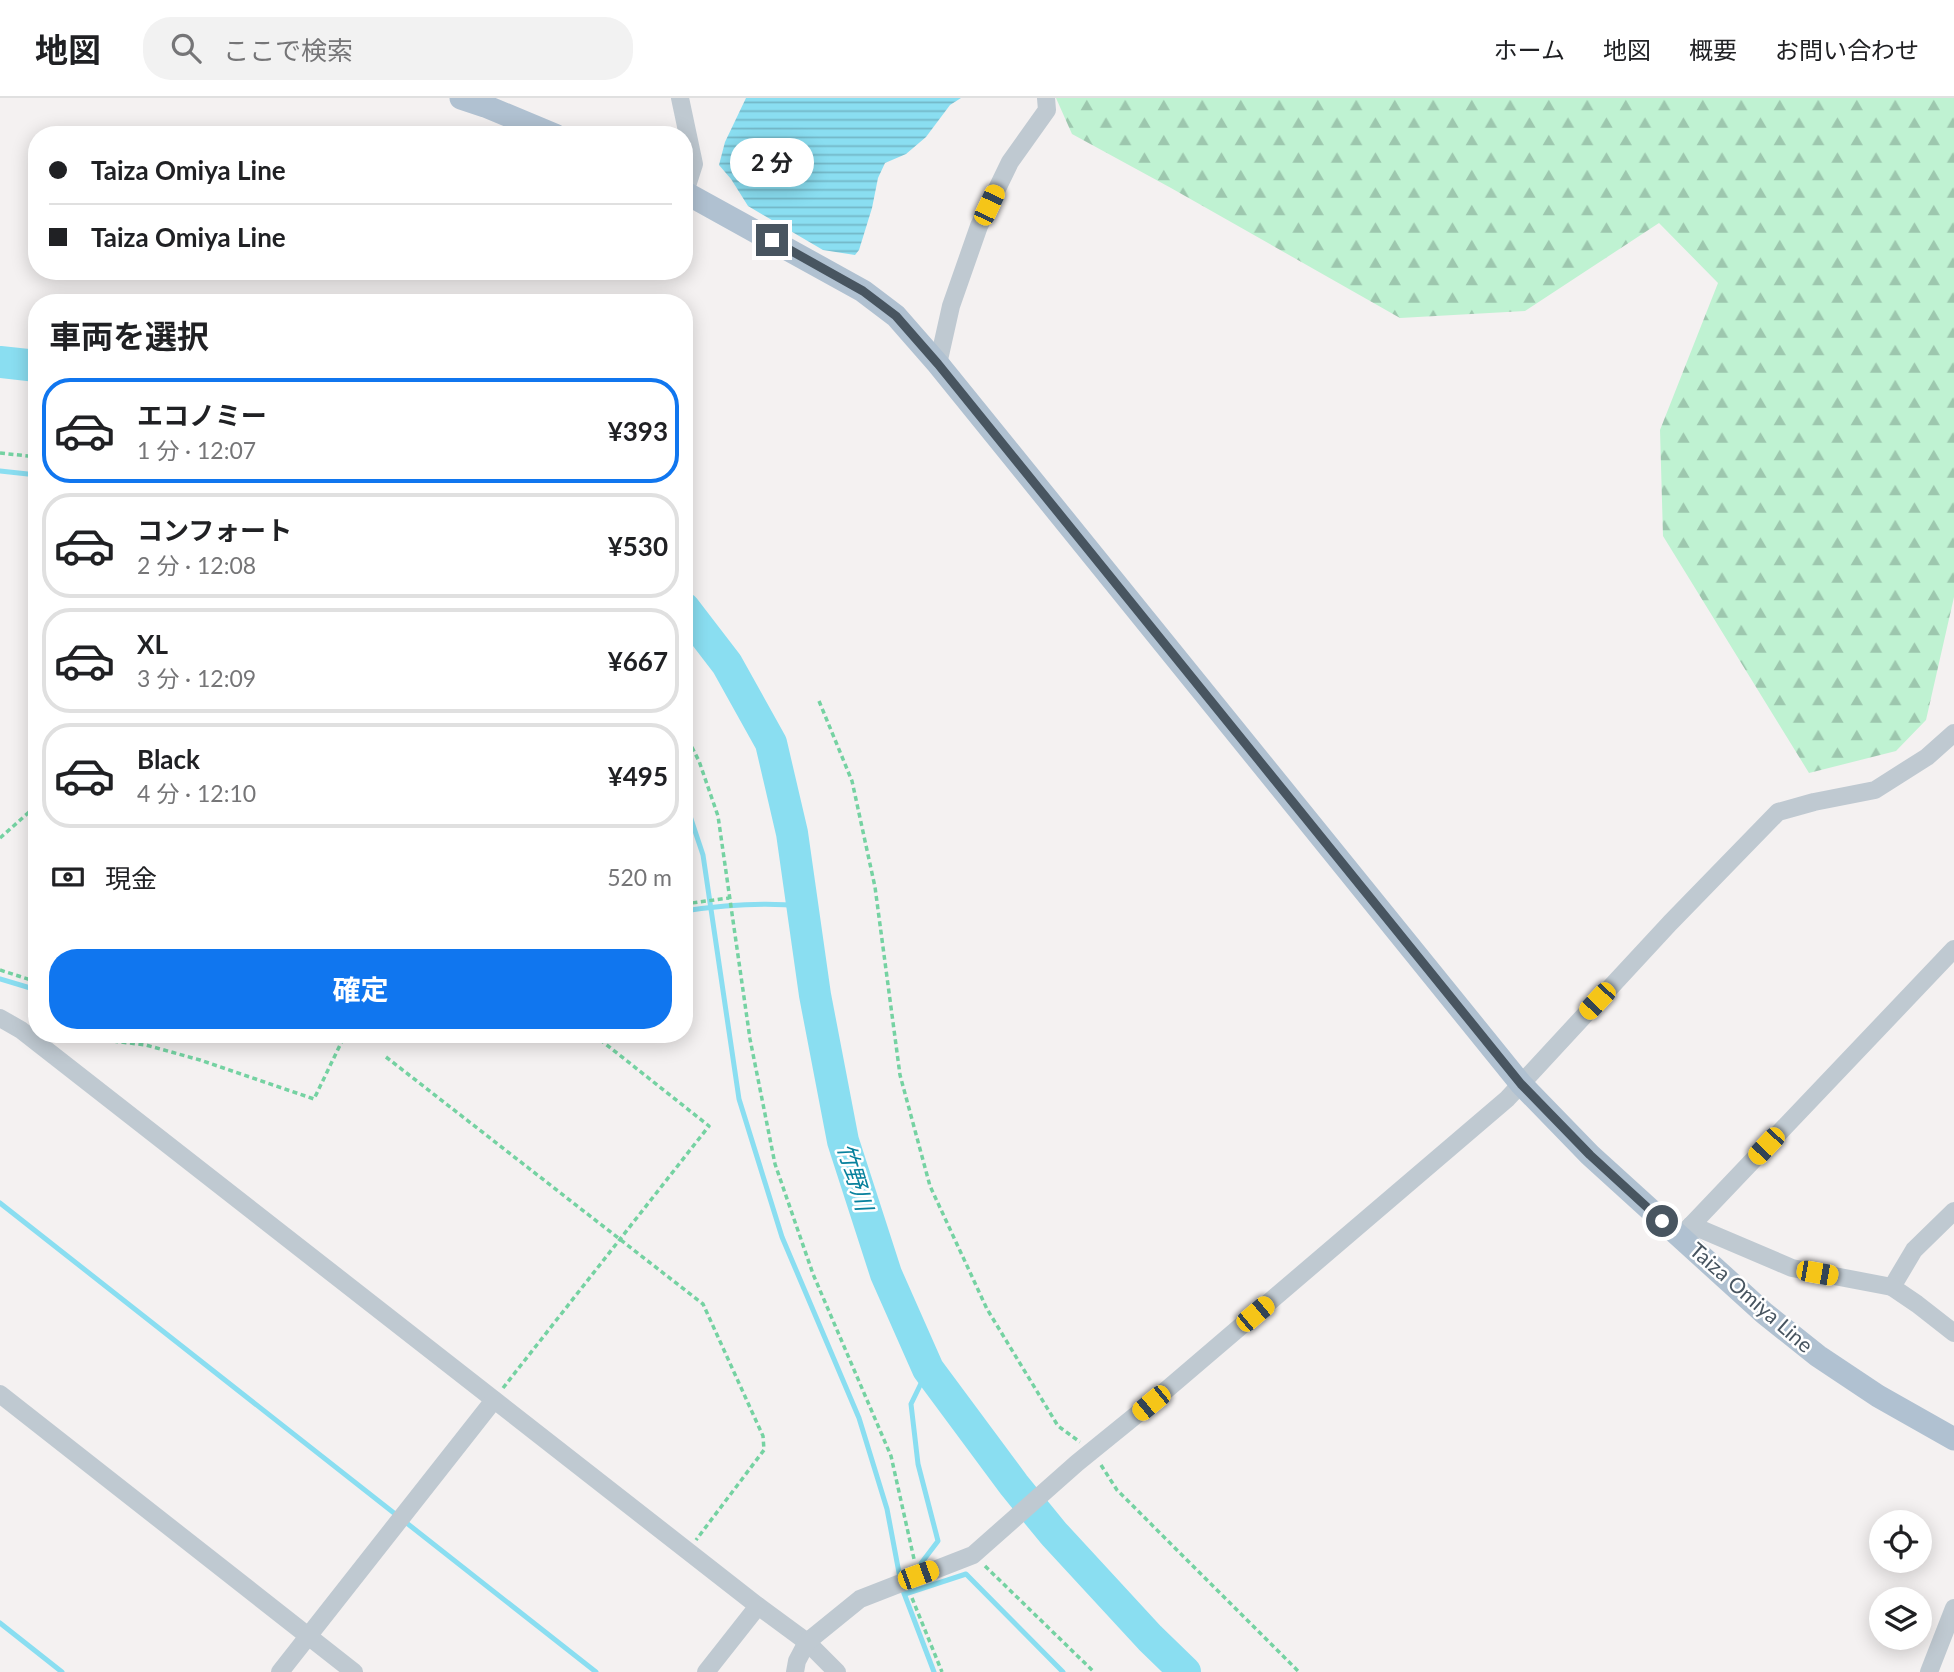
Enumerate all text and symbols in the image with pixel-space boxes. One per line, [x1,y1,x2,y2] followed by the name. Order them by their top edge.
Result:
[143,17,633,80] search box
[35,29,101,69] text: 地図
[167,29,205,67] icon: search
[223,34,353,66] text: ここで検索
[1494,35,1565,64] text: ホーム
[1603,35,1651,64] text: 地図
[1689,35,1737,64] text: 概要
[1775,35,1919,64] text: お問い合わせ
[730,138,814,188] callout: 2 分
[751,148,793,176] text: 2 分
[91,154,286,186] text: Taiza Omiya Line
[971,182,1008,228] car
[91,221,286,253] text: Taiza Omiya Line
[756,224,788,256] route end
[49,316,209,355] text: 車両を選択
[53,399,116,462] icon: car
[137,399,267,431] text: エコノミー
[608,415,668,447] text: ¥393
[137,436,256,464] text: 1 分 · 12:07
[53,514,116,577] icon: car
[137,514,292,546] text: コンフォート
[608,530,668,562] text: ¥530
[137,551,256,579] text: 2 分 · 12:08
[137,628,168,660] text: XL
[53,629,116,692] icon: car
[608,645,668,677] text: ¥667
[137,664,256,692] text: 3 分 · 12:09
[137,743,200,775] text: Black
[53,744,116,807] icon: car
[608,760,668,792] text: ¥495
[137,779,256,807] text: 4 分 · 12:10
[49,858,87,896] icon: cash
[105,862,157,894] text: 現金
[607,863,672,891] text: 520 m
[49,949,672,1029] button: 確定
[1575,978,1620,1024] car
[1744,1123,1789,1169] car
[832,1140,880,1217] water label: 竹野川
[1646,1205,1678,1237] route start
[1685,1237,1819,1357] street label: Taiza Omiya Line
[1795,1259,1840,1287] car
[1233,1292,1278,1336] car
[1129,1382,1174,1424] car
[1869,1510,1932,1650] map controls
[1869,1510,1932,1573] button: locate
[895,1558,942,1592] car
[1869,1587,1932,1650] button: layers

